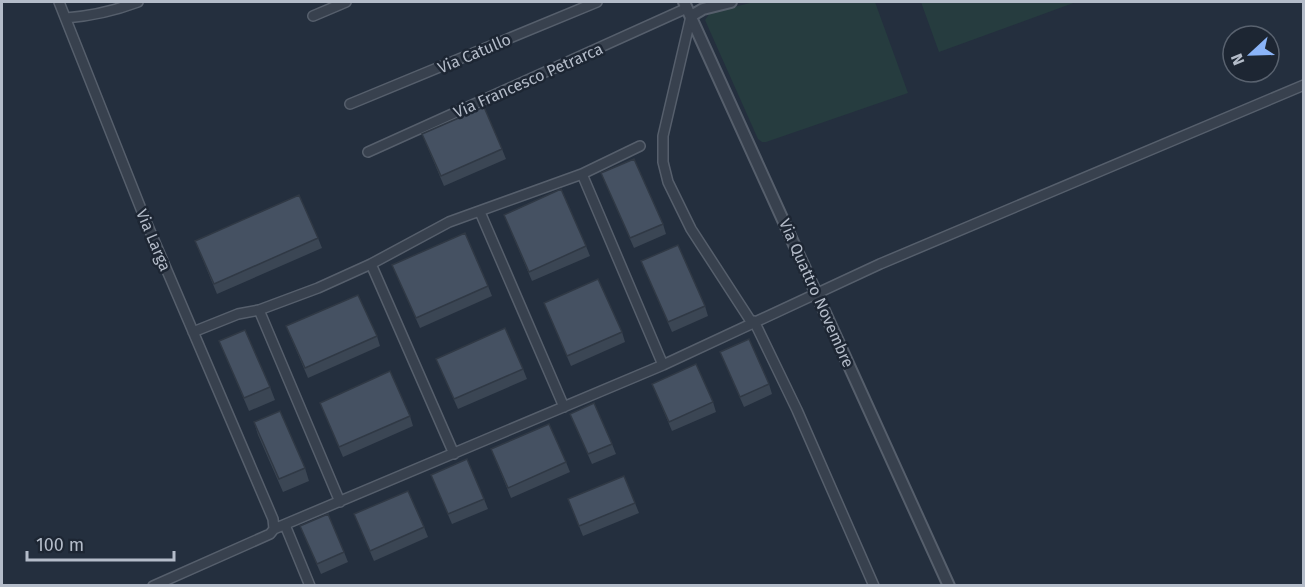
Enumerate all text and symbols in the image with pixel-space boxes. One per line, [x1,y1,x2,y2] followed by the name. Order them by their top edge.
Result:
[1221,24,1281,84] north arrow
[435,30,514,77] street label: Via Catullo
[451,39,606,122] street label: Via Francesco Petrarca
[1227,51,1248,68] text: N
[132,206,175,274] street label: Via Larga
[775,216,858,370] street label: Via Quattro Novembre
[27,524,174,562] scale bar
[36,534,84,556] text: 100 m

